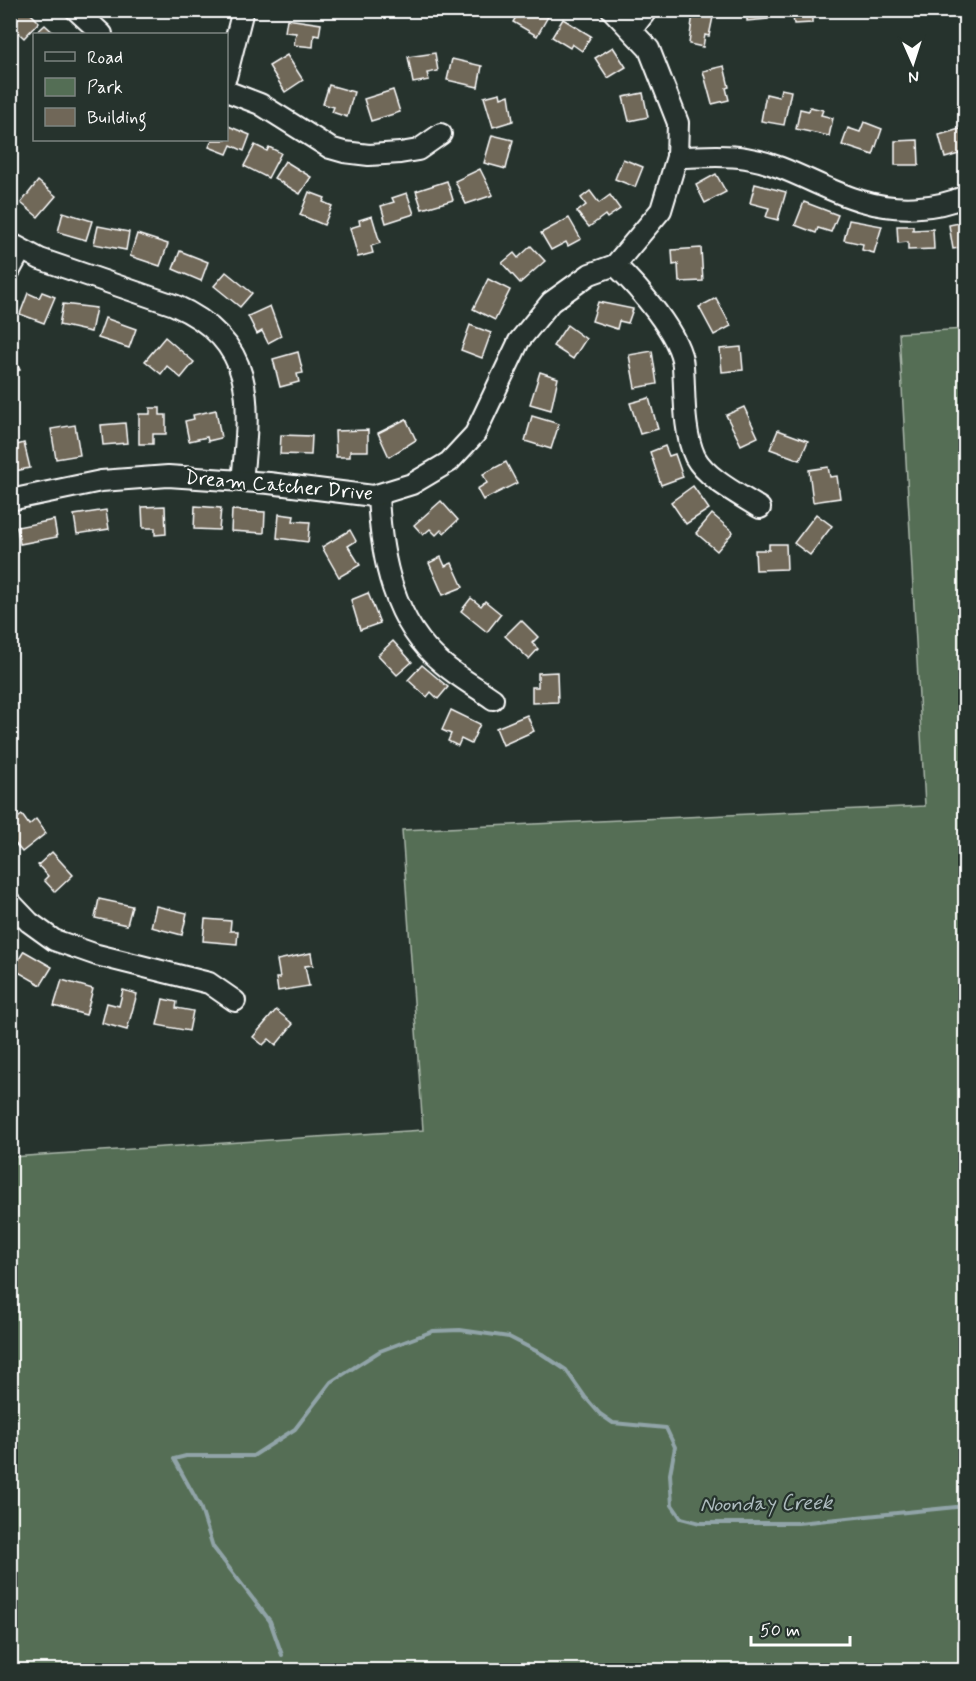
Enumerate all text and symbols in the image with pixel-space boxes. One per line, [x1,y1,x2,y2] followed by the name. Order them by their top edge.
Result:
[33,33,228,141] legend
[883,33,943,93] north arrow
[87,46,123,70] text: Road
[908,66,920,87] text: N
[87,76,123,100] text: Park
[87,106,147,132] text: Building
[184,464,374,508] street label: Dream Catcher Drive
[700,1489,834,1519] water label: Noonday Creek
[751,1609,850,1647] scale bar
[760,1619,800,1643] text: 50 m

